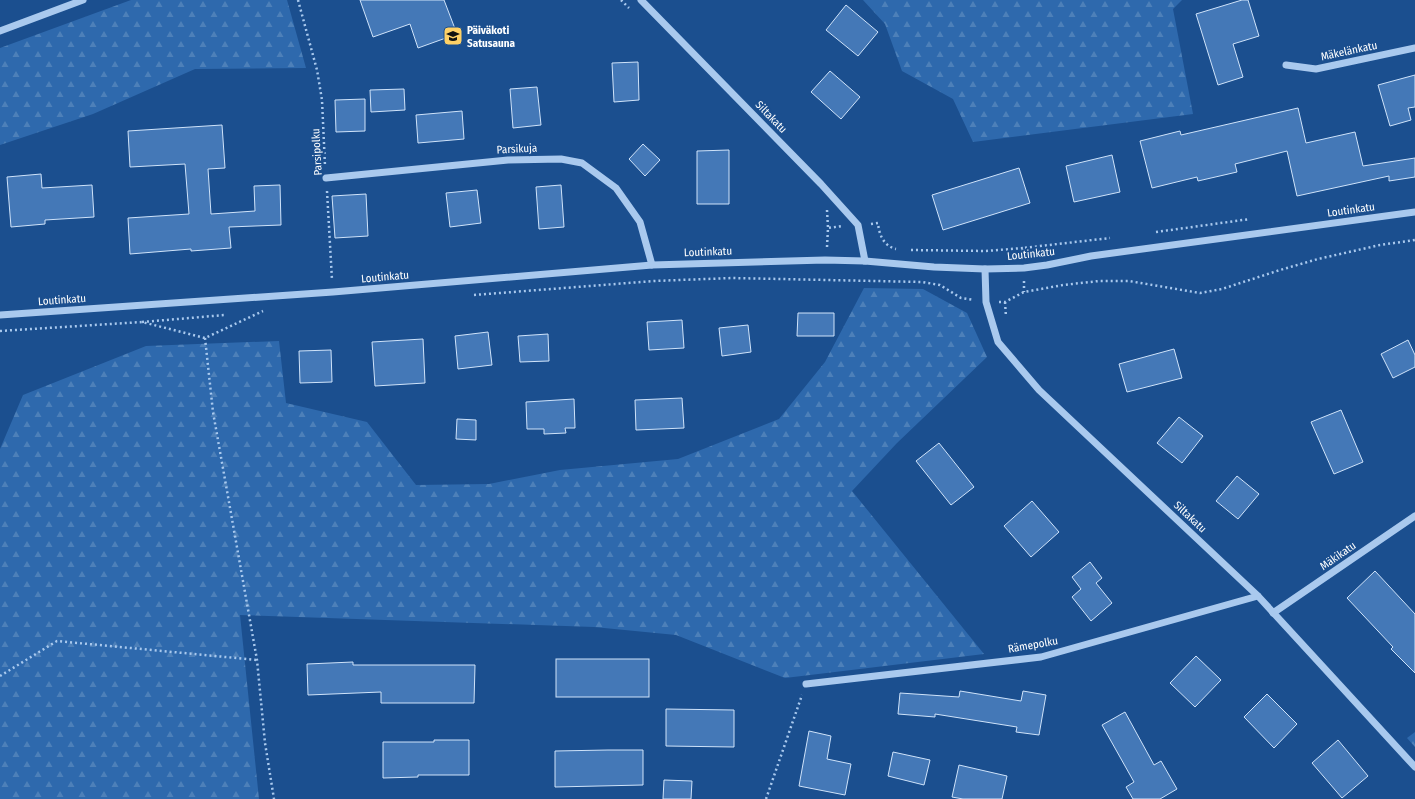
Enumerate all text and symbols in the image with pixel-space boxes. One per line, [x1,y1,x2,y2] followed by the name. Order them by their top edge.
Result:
[467,24,515,50] place label: Päiväkoti Satusauna
[442,25,464,47] school or university icon: Päiväkoti Satusauna
[1320,39,1378,63] street label: Mäkelänkatu
[753,98,789,136] street label: Siltakatu
[309,128,325,176] street label: Parsipolku
[496,141,538,157] street label: Parsikuja
[1326,200,1376,220] street label: Loutinkatu
[684,245,732,259] street label: Loutinkatu
[1006,245,1056,263] street label: Loutinkatu
[361,268,409,286] street label: Loutinkatu
[38,292,86,308] street label: Loutinkatu
[1171,499,1209,535] street label: Siltakatu
[1318,539,1358,573] street label: Mäkikatu
[1007,634,1059,656] street label: Rämepolku

